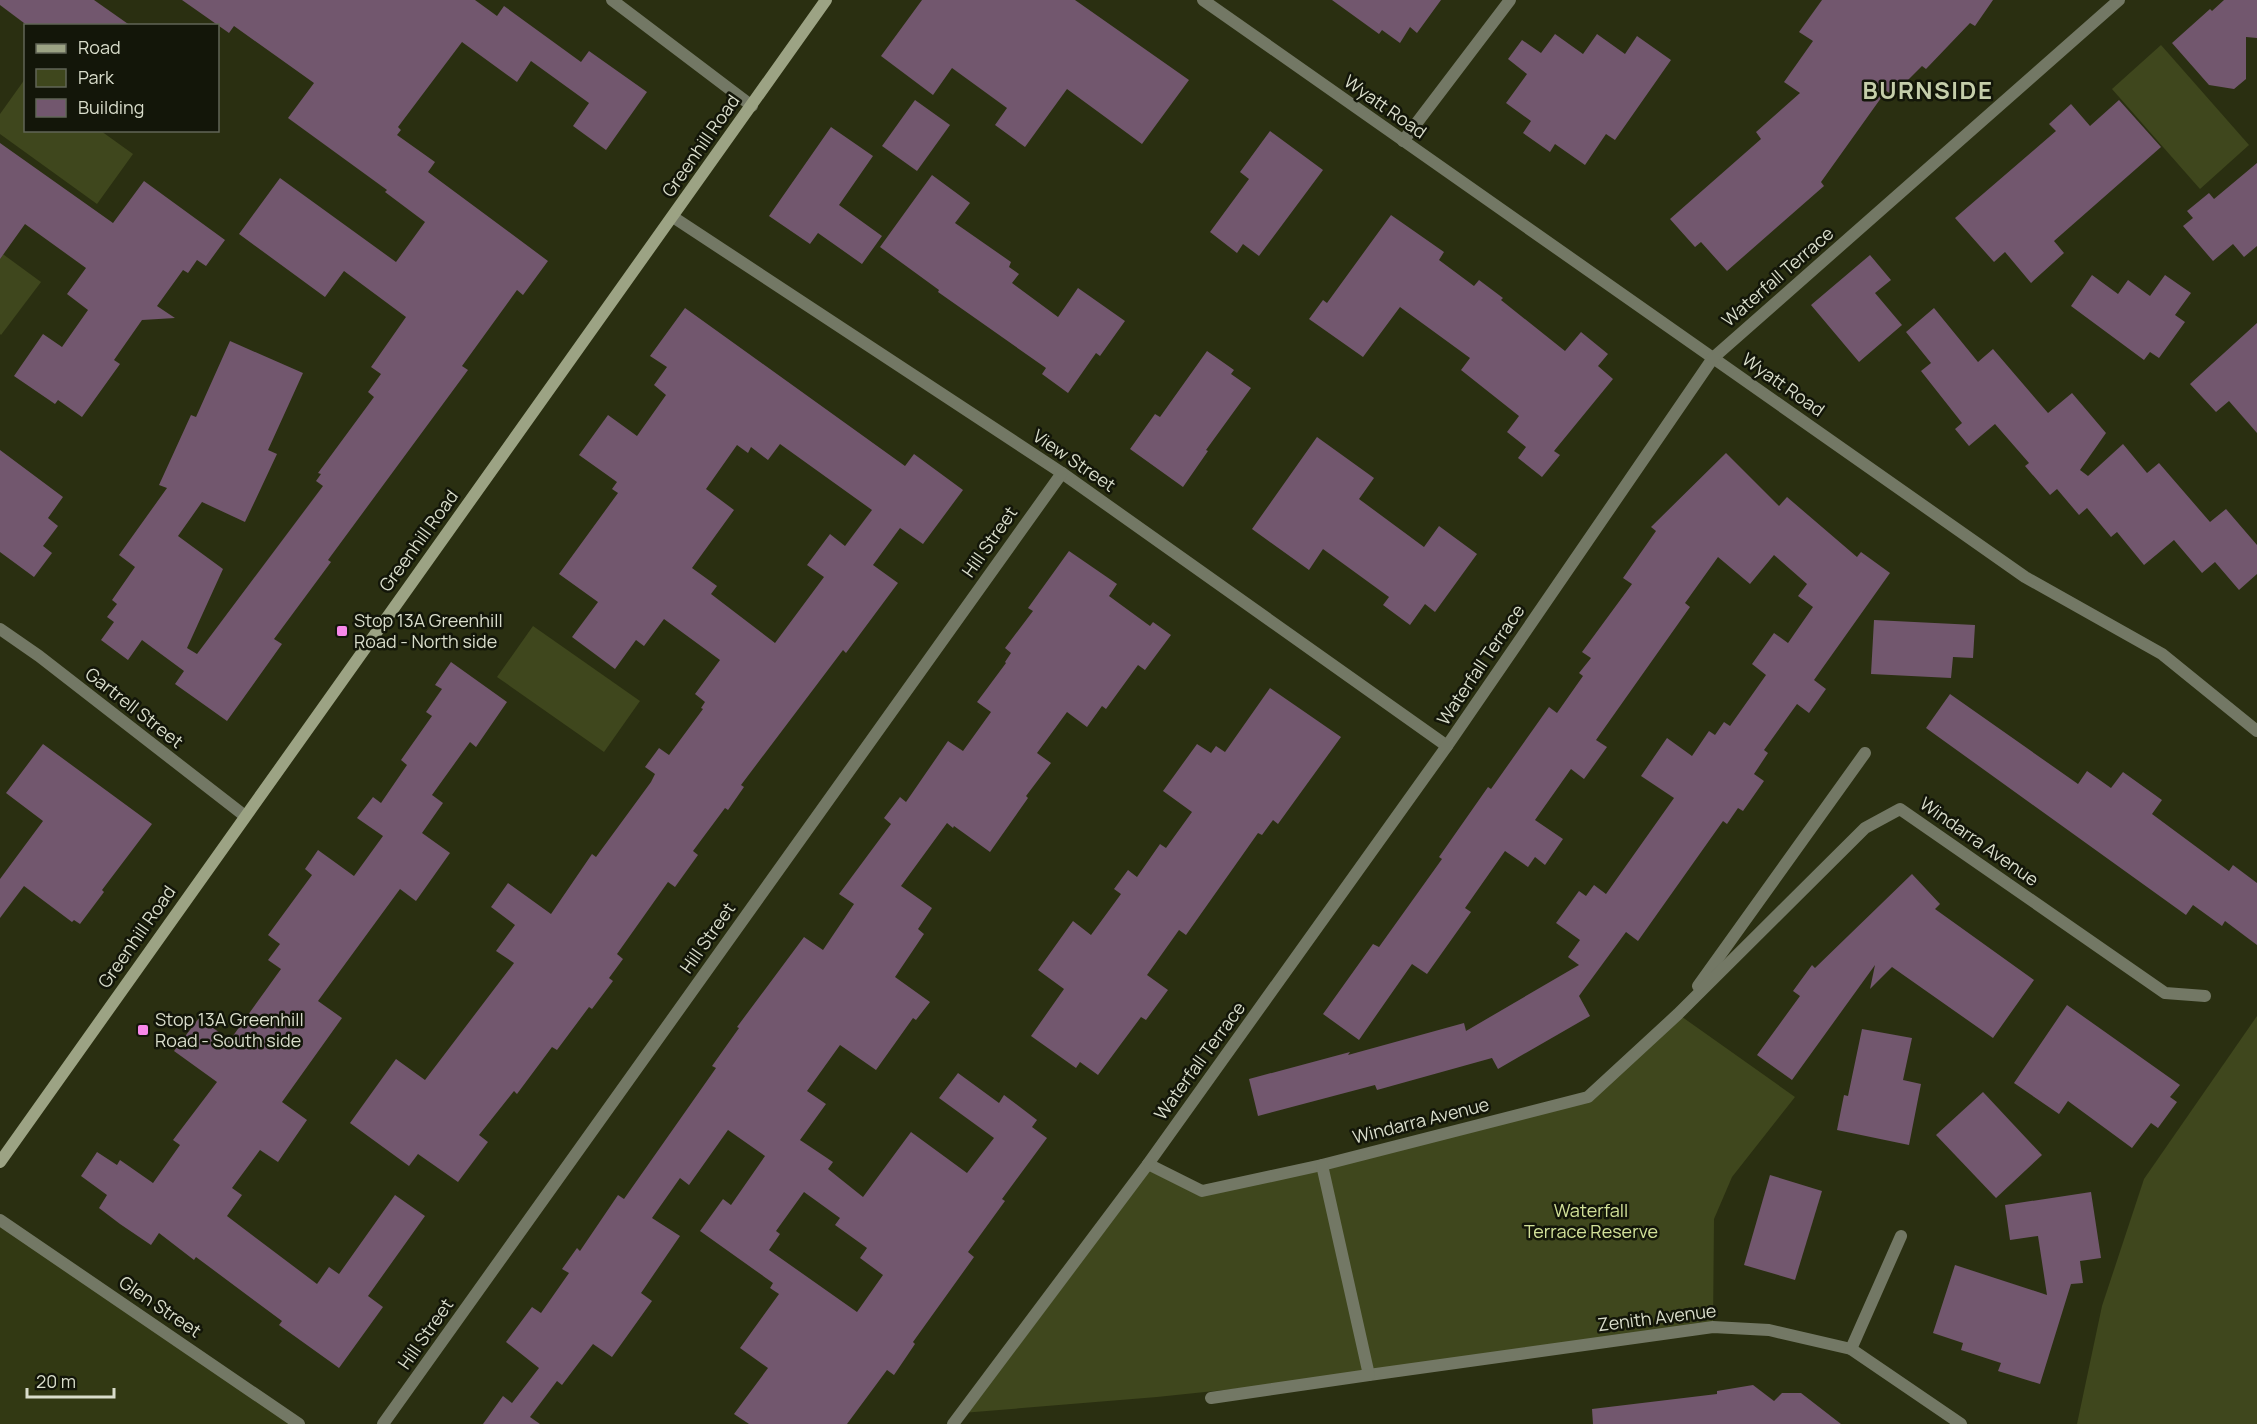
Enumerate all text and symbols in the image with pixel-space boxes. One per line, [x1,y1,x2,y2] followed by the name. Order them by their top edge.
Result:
[24,24,219,132] legend
[78,35,121,59] text: Road
[78,65,115,89] text: Park
[1340,69,1432,143] street label: Wyatt Road
[1863,73,1993,106] district label: BURNSIDE
[656,89,744,201] street label: Greenhill Road
[78,95,144,119] text: Building
[1716,221,1838,331] street label: Waterfall Terrace
[1738,347,1830,421] street label: Wyatt Road
[1028,424,1121,497] street label: View Street
[373,485,463,596] street label: Greenhill Road
[956,501,1022,582] street label: Hill Street
[1431,599,1529,729] street label: Waterfall Terrace
[354,608,503,653] place label: Stop 13A Greenhill Road - North side
[335,624,349,638] marker: Stop 13A Greenhill Road - North side
[81,661,189,753] street label: Gartrell Street
[1915,791,2044,891] street label: Windarra Avenue
[92,880,180,992] street label: Greenhill Road
[674,897,740,978] street label: Hill Street
[1148,996,1250,1124] street label: Waterfall Terrace
[155,1007,304,1052] place label: Stop 13A Greenhill Road - South side
[136,1023,150,1037] marker: Stop 13A Greenhill Road - South side
[1350,1091,1491,1149] street label: Windarra Avenue
[1524,1198,1658,1243] park label: Waterfall Terrace Reserve
[115,1270,206,1342] street label: Glen Street
[392,1293,458,1374] street label: Hill Street
[1596,1298,1718,1336] street label: Zenith Avenue
[27,1361,114,1399] scale bar
[36,1369,76,1393] text: 20 m

